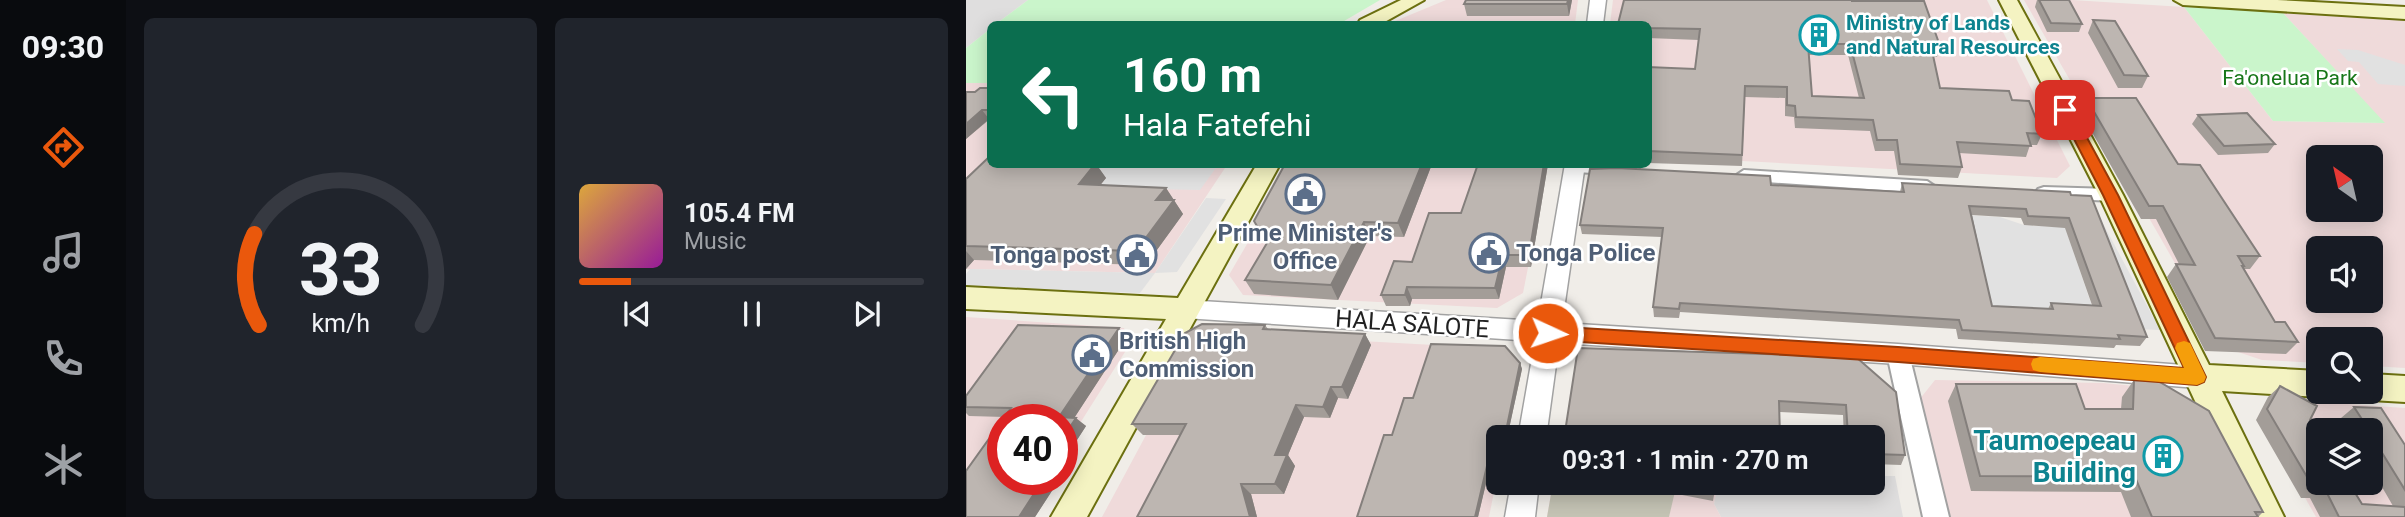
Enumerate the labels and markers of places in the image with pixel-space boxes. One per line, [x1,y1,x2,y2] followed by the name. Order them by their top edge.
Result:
[1846,11,2060,59] place label: Ministry of Lands and Natural Resources
[1798,14,1840,56] building icon: Ministry of Lands and Natural Resources
[2035,80,2095,140] pin
[1284,173,1326,215] public building icon: Prime Minister's Office
[1217,219,1393,275] place label: Prime Minister's Office
[1468,232,1510,274] public building icon: Tonga Police
[1116,234,1158,276] public building icon: Tonga post
[1516,239,1655,267] place label: Tonga Police
[990,241,1110,269] place label: Tonga post
[1119,327,1254,383] place label: British High Commission
[1071,334,1113,376] public building icon: British High Commission
[1973,424,2136,489] place label: Taumoepeau Building
[2142,435,2184,477] building icon: Taumoepeau Building

